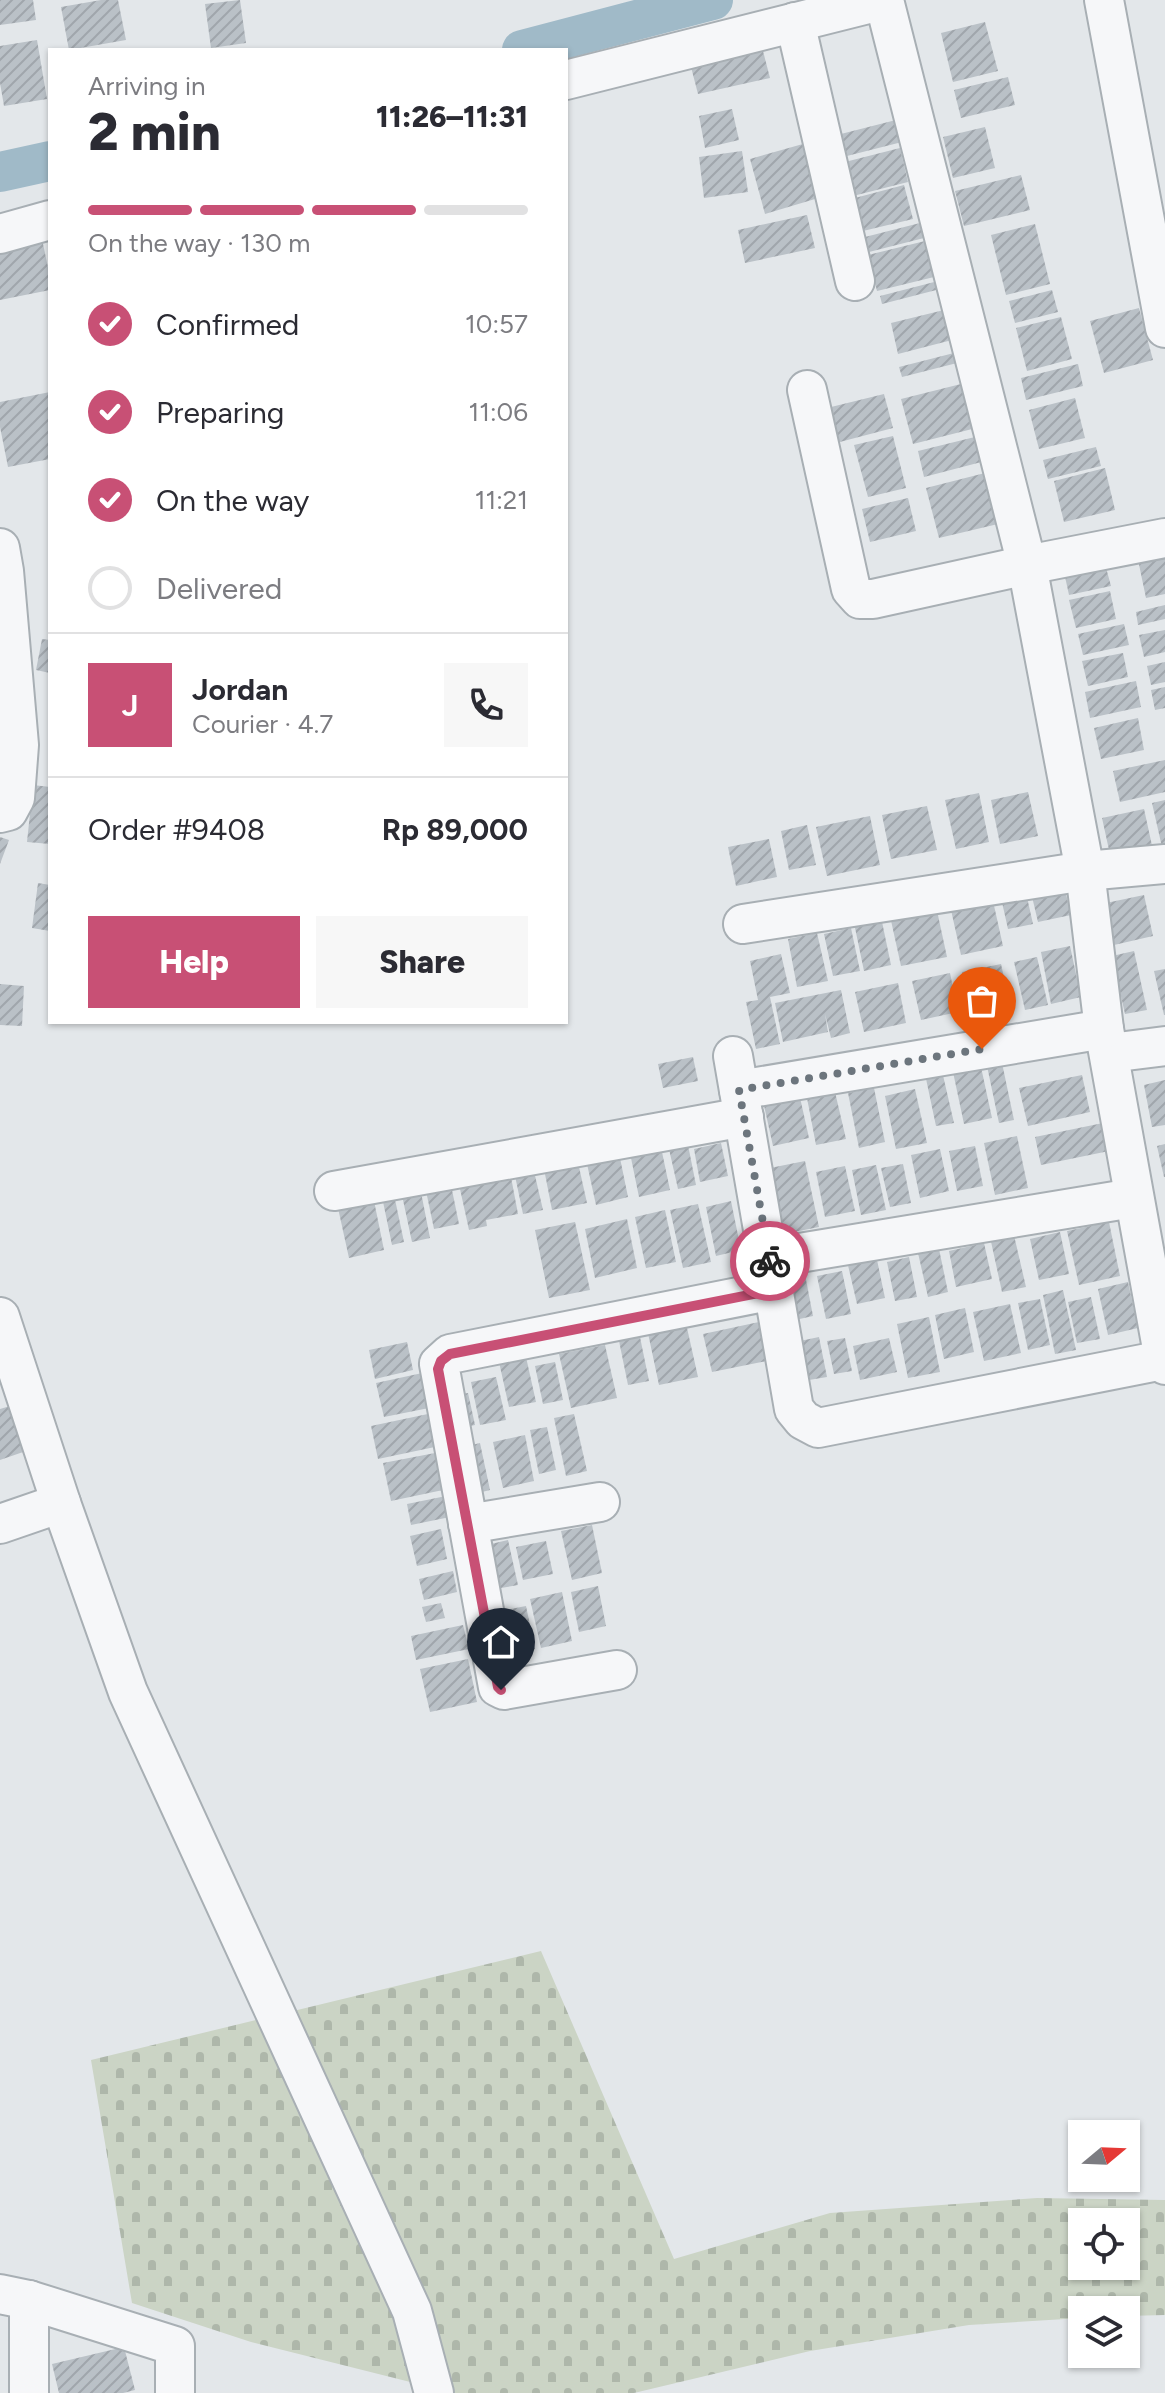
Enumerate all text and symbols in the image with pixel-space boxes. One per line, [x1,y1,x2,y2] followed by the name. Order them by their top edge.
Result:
[88,70,206,102] text: Arriving in
[376,98,528,135] text: 11:26–11:31
[88,101,221,163] text: 2 min
[88,227,310,259] text: On the way · 130 m
[88,302,132,346] icon: check
[156,306,299,343] text: Confirmed
[465,308,528,340] text: 10:57
[88,390,132,434] icon: check
[156,394,284,431] text: Preparing
[469,396,528,428] text: 11:06
[88,478,132,522] icon: check
[156,482,309,519] text: On the way
[475,484,528,516] text: 11:21
[156,570,282,607] text: Delivered
[444,663,528,747] button: phone
[192,671,288,708] text: Jordan
[122,687,138,724] text: J
[192,708,333,740] text: Courier · 4.7
[88,811,265,848] text: Order #9408
[382,811,528,848] text: Rp 89,000
[88,916,300,1008] button: Help
[316,916,528,1008] button: Share
[948,967,1016,1049] pin
[960,979,1004,1023] icon: bag
[730,1221,810,1301] courier
[748,1239,792,1283] icon: bike
[467,1608,535,1690] pin
[479,1620,523,1664] icon: home
[1068,2120,1140,2192] north arrow
[1068,2120,1140,2368] map controls
[1068,2208,1140,2280] button: locate
[1068,2296,1140,2368] button: layers

